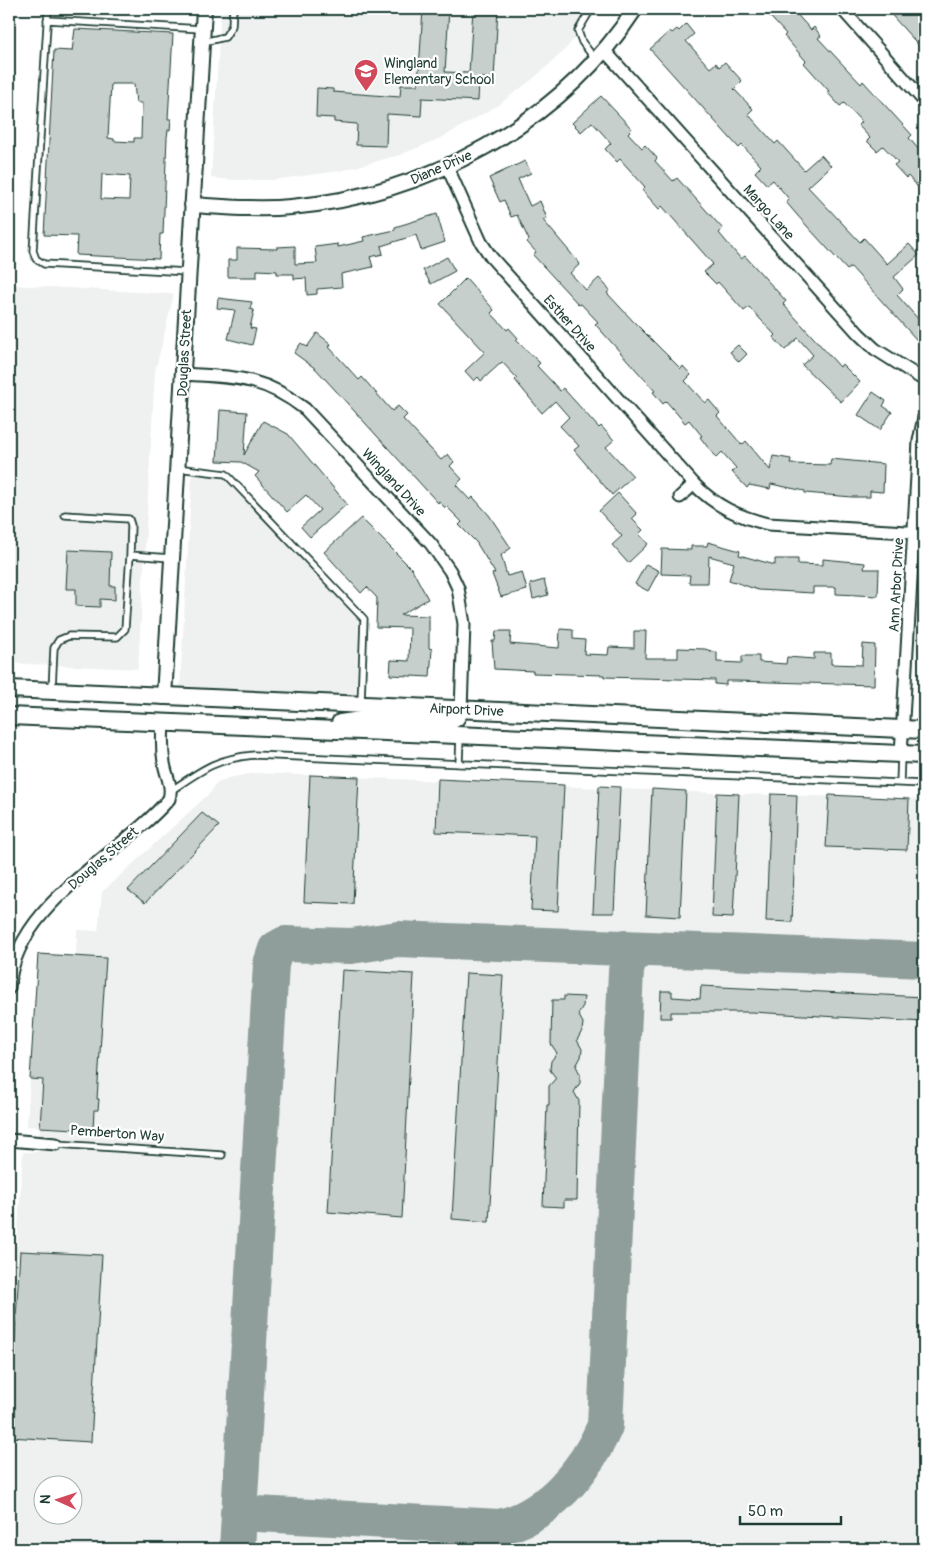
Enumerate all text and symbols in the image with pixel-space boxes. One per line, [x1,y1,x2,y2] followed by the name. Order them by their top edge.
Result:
[384,55,495,88] place label: Wingland Elementary School
[353,58,379,92] school or university icon: Wingland Elementary School
[408,146,474,188] street label: Diane Drive
[740,181,798,243] street label: Margo Lane
[540,291,600,355] street label: Esther Drive
[174,309,195,397] street label: Douglas Street
[358,445,429,520] street label: Wingland Drive
[886,537,907,633] street label: Ann Arbor Drive
[429,700,504,720] street label: Airport Drive
[65,823,142,893] street label: Douglas Street
[69,1122,165,1145] street label: Pemberton Way
[32,1476,82,1526] north arrow
[740,1493,842,1525] scale bar
[37,1494,54,1505] text: N
[748,1502,783,1521] text: 50 m

